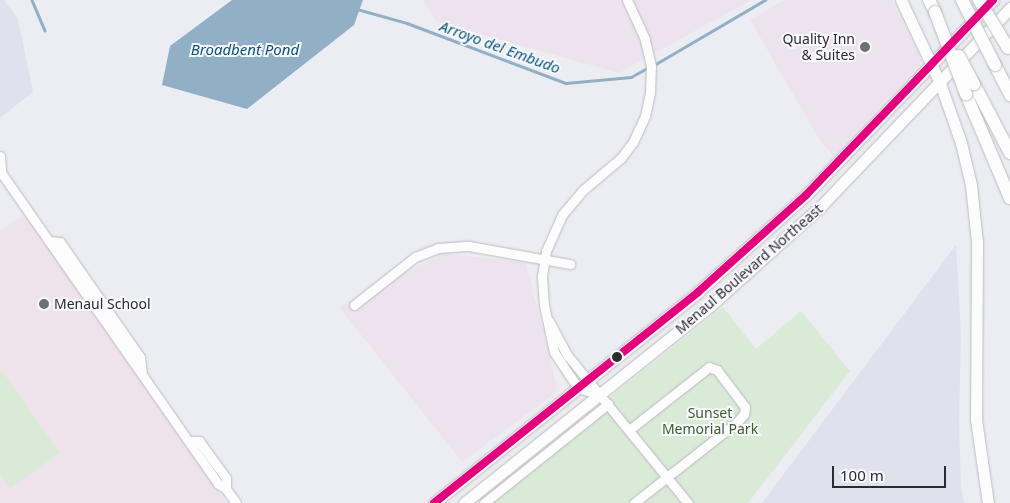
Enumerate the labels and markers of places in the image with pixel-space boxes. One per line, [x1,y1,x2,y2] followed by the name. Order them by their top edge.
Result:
[782,31,855,64] place label: Quality Inn & Suites
[859,41,871,53] marker: Quality Inn & Suites
[54,296,151,312] place label: Menaul School
[38,298,50,310] marker: Menaul School
[612,352,622,362] unlabelled marker

